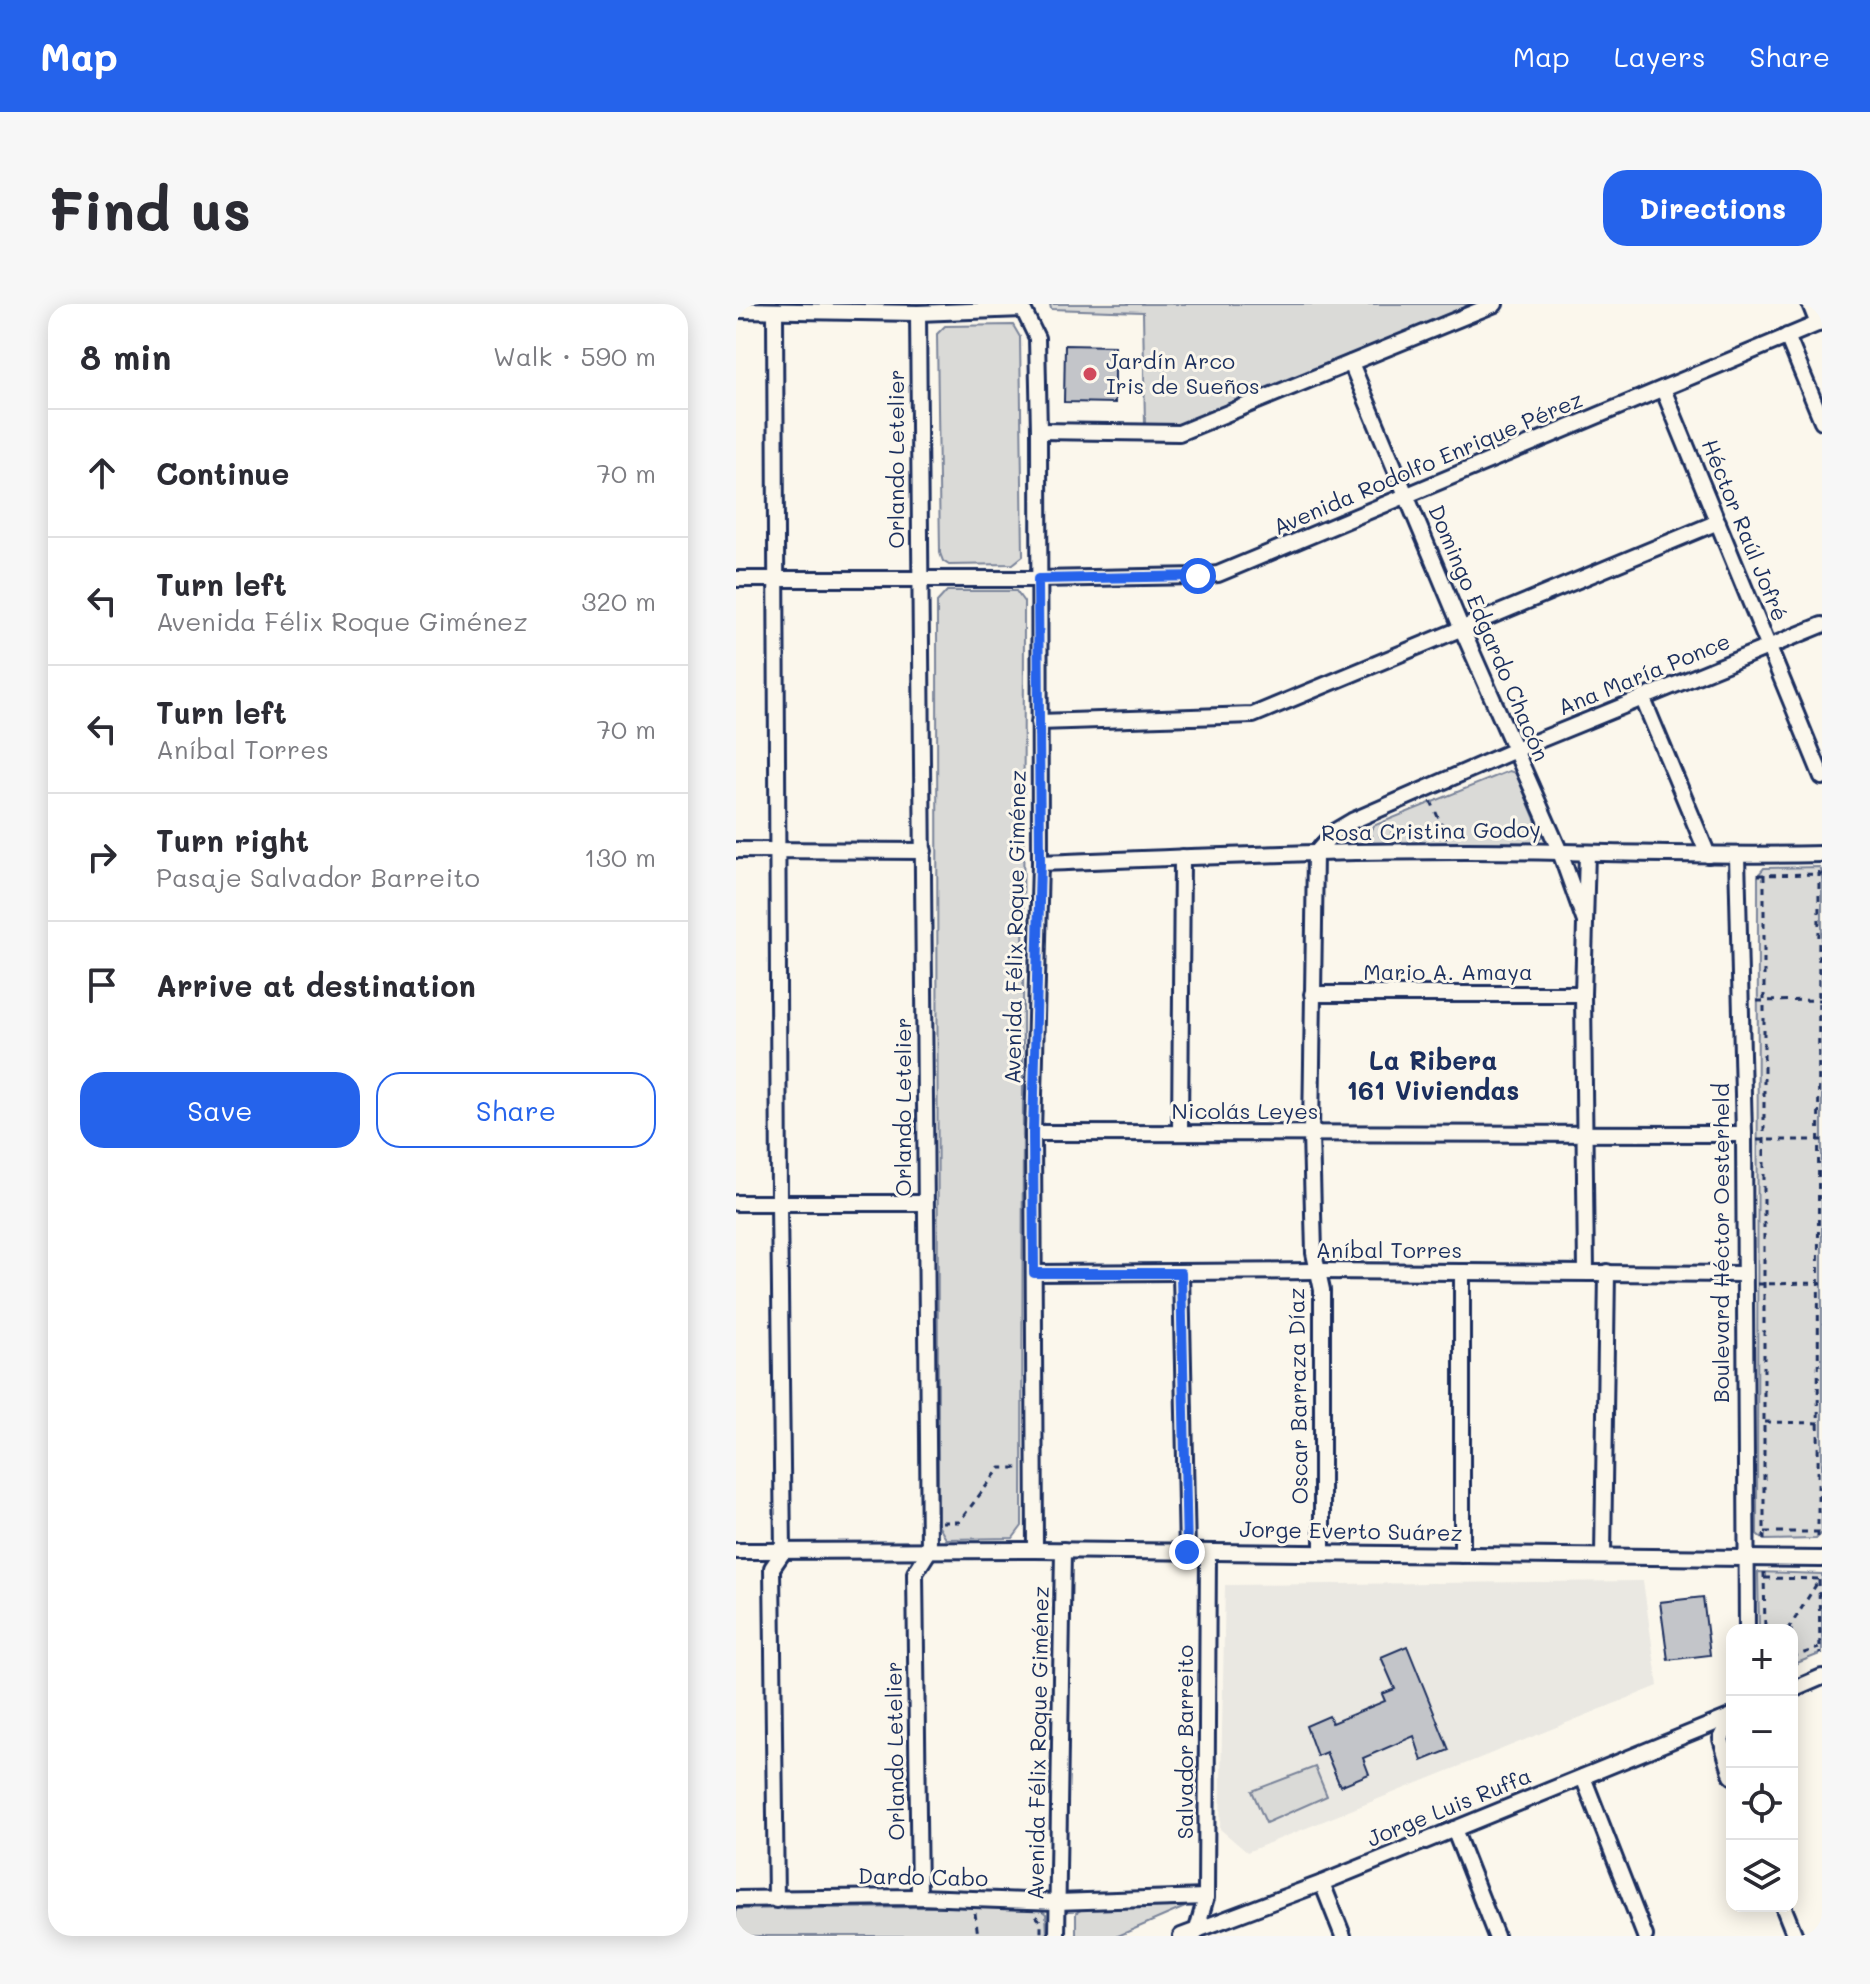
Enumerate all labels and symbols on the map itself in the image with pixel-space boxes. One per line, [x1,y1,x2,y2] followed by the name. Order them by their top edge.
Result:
[1106,346,1260,400] place label: Jardín Arco Iris de Sueños
[1081,365,1099,383] marker: Jardín Arco Iris de Sueños
[881,369,910,549] street label: Orlando Letelier
[1269,384,1587,541] street label: Avenida Rodolfo Enrique Pérez
[1696,435,1795,625] street label: Héctor Raúl Jofré
[1422,500,1557,765] street label: Domingo Edgardo Chacón
[1180,558,1216,594] route start
[1553,626,1734,721] street label: Ana María Ponce
[997,770,1032,1084] street label: Avenida Félix Roque Giménez
[1321,814,1541,847] street label: Rosa Cristina Godoy
[1363,957,1533,986] street label: Mario A. Amaya
[888,1017,917,1197] street label: Orlando Letelier
[1347,1043,1519,1107] district label: La Ribera 161 Viviendas
[1706,1083,1735,1403] street label: Boulevard Héctor Oesterheld
[1172,1096,1318,1125] street label: Nicolás Leyes
[1316,1235,1462,1264] street label: Aníbal Torres
[1281,1287,1314,1505] street label: Oscar Barraza Díaz
[1239,1514,1463,1547] street label: Jorge Everto Suárez
[1169,1534,1205,1570] route end
[1020,1586,1055,1900] street label: Avenida Félix Roque Giménez
[1170,1645,1199,1839] street label: Salvador Barreito
[878,1661,911,1841] street label: Orlando Letelier
[1362,1760,1535,1853] street label: Jorge Luis Ruffa
[858,1861,988,1892] street label: Dardo Cabo

